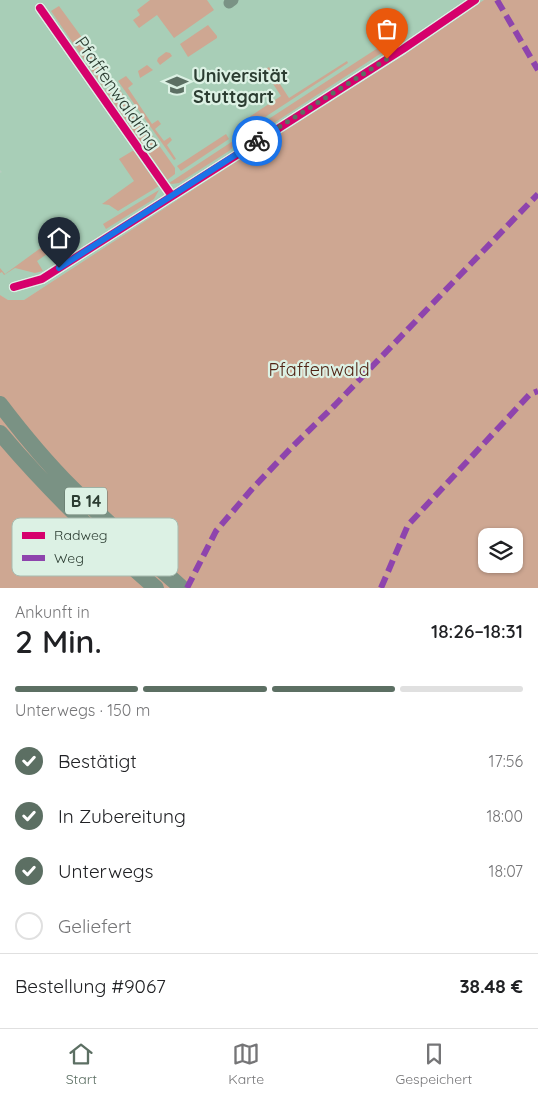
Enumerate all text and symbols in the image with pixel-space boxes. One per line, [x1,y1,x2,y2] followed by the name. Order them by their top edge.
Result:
[366,8,408,59] pin
[373,15,401,43] icon: bag
[70,32,166,154] street label: Pfaffenwaldring
[193,64,288,108] place label: Universität Stuttgart
[164,72,190,98] school or university icon: Universität Stuttgart
[232,116,282,166] courier
[243,127,271,155] icon: bike
[38,217,80,268] pin
[45,224,73,252] icon: home
[268,358,370,381] park label: Pfaffenwald
[65,488,107,514] road number: B 14
[12,518,178,576] legend
[54,526,108,544] text: Radweg
[478,528,523,573] map controls
[478,528,523,573] button: layers
[54,549,84,567] text: Weg
[15,602,90,622] text: Ankunft in
[431,619,523,643] text: 18:26–18:31
[15,621,102,661] text: 2 Min.
[15,700,150,720] text: Unterwegs · 150 m
[15,747,43,775] icon: check
[58,749,137,773] text: Bestätigt
[489,751,523,771] text: 17:56
[15,802,43,830] icon: check
[58,804,186,828] text: In Zubereitung
[486,806,523,826] text: 18:00
[15,857,43,885] icon: check
[58,859,153,883] text: Unterwegs
[489,861,523,881] text: 18:07
[58,914,132,938] text: Geliefert
[15,974,166,998] text: Bestellung #9067
[459,974,523,998] text: 38.48 €
[66,1040,97,1088] tab: Start
[228,1040,264,1088] tab: Karte
[395,1040,472,1088] tab: Gespeichert

